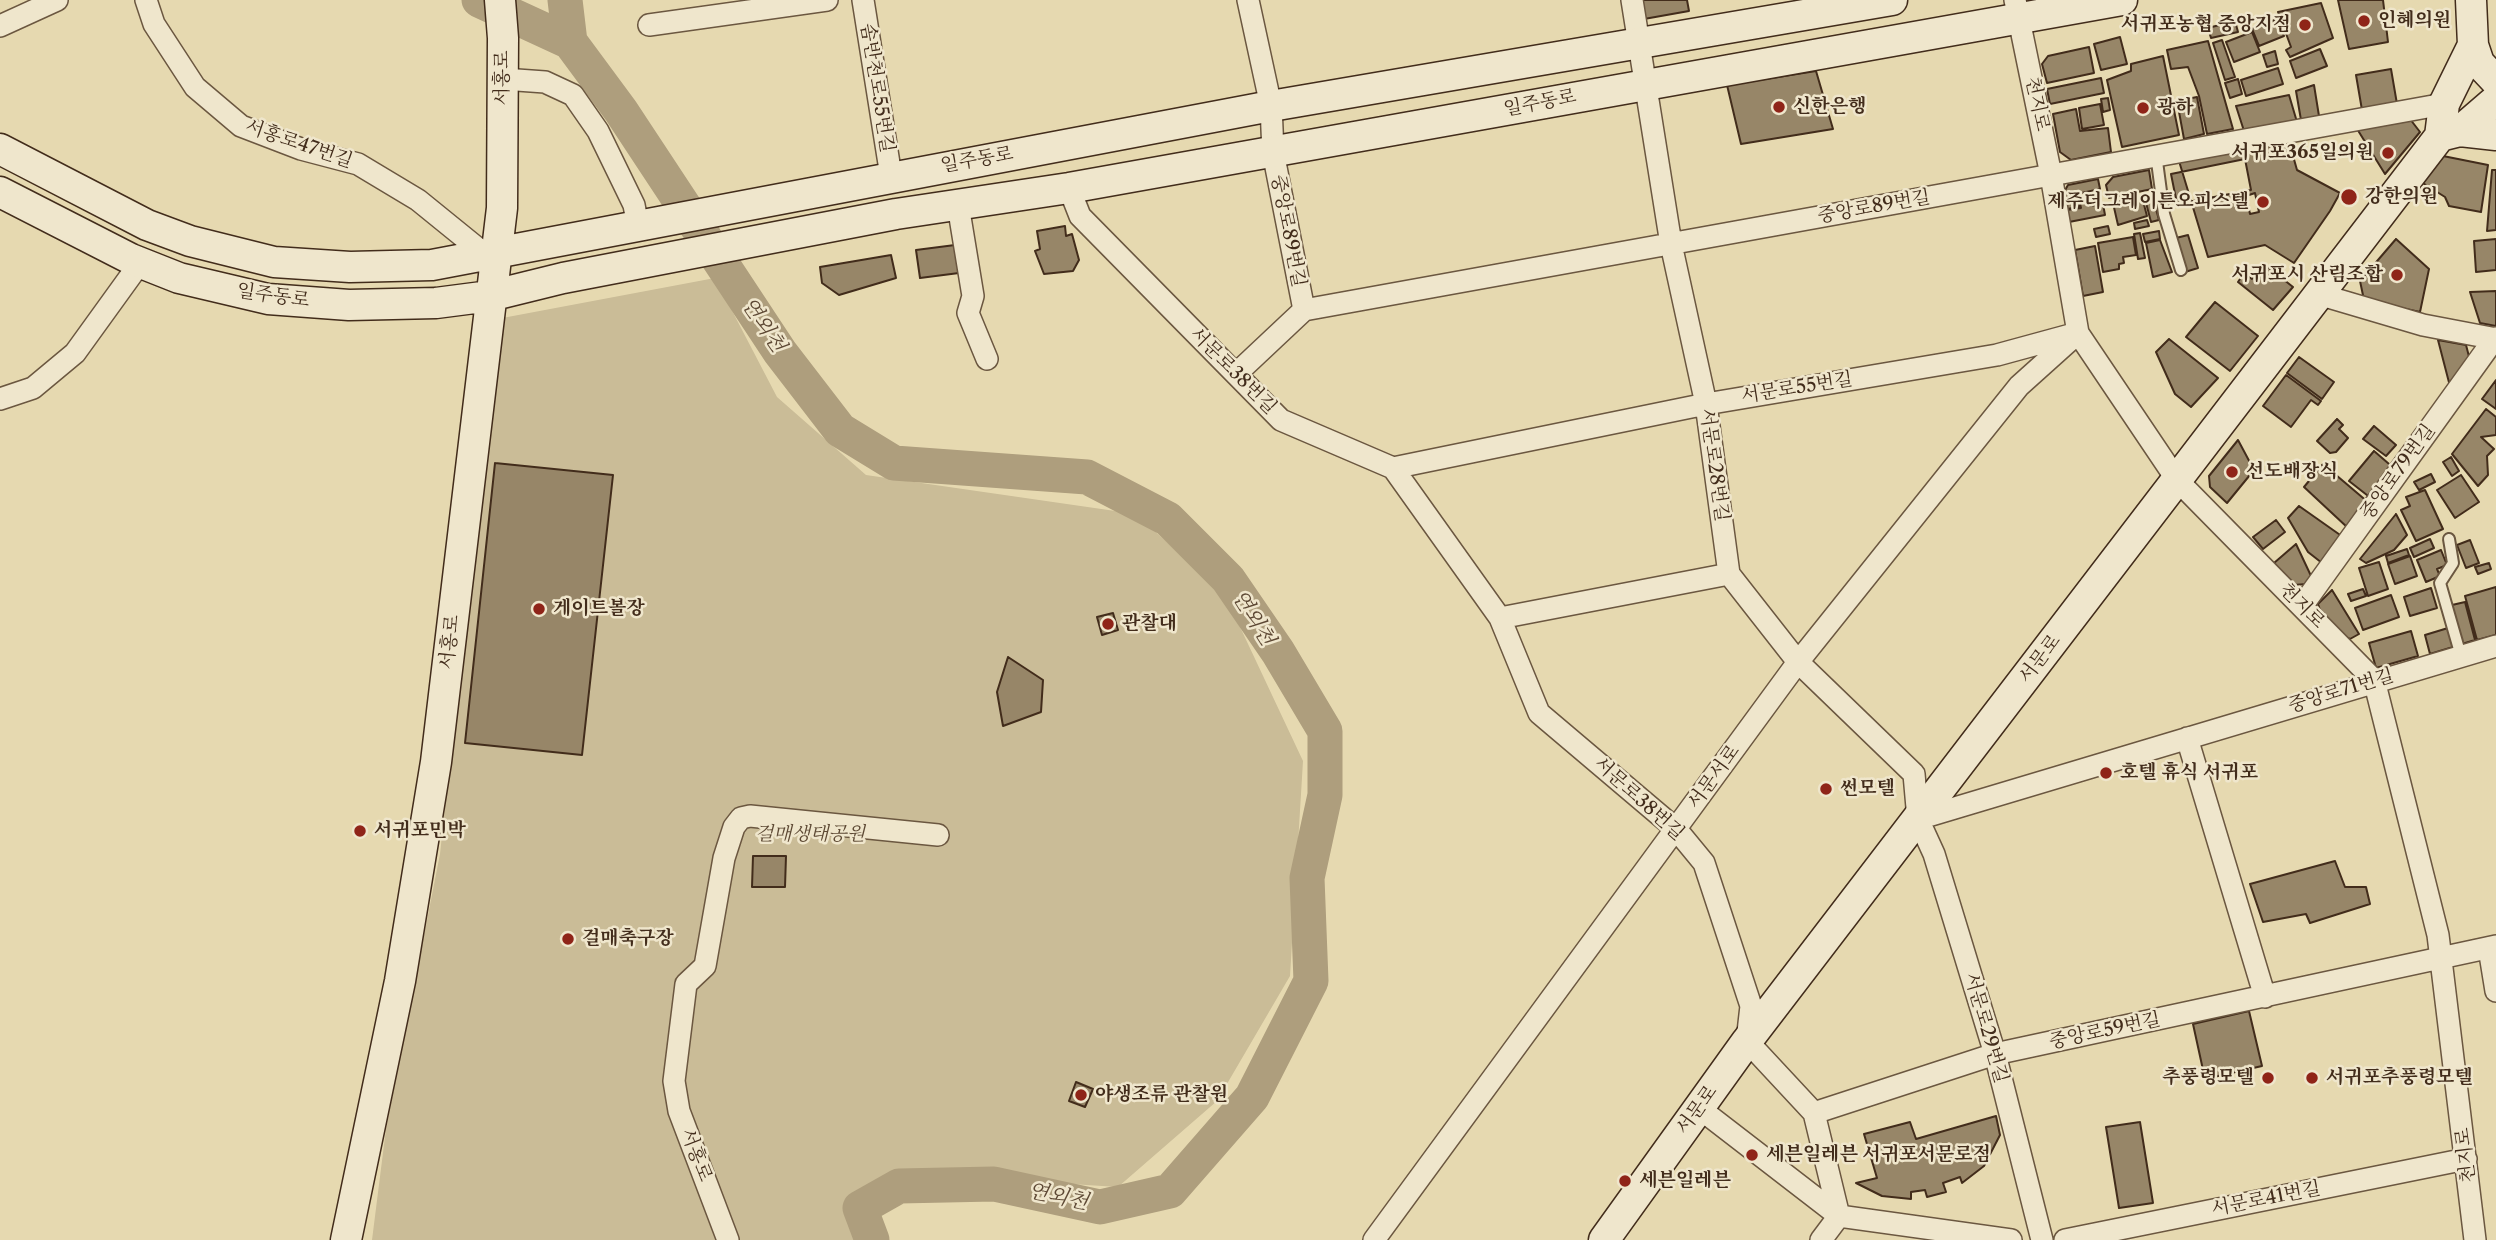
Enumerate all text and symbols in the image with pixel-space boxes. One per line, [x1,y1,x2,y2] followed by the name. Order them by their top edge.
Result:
[2378,10,2451,32] place label: 인혜의원
[2356,13,2372,29] marker: 인혜의원
[2121,14,2291,36] place label: 서귀포농협 중앙지점
[2297,17,2313,33] marker: 서귀포농협 중앙지점
[856,22,898,154] street label: 솜반천로55번길
[492,50,514,106] street label: 서홍로
[2020,75,2054,133] street label: 천지로
[1502,85,1578,121] street label: 일주동로
[1793,96,1866,118] place label: 신한은행
[2157,97,2194,119] place label: 광하
[1771,99,1787,115] marker: 신한은행
[2135,100,2151,116] marker: 광하
[242,115,356,173] street label: 서홍로47번길
[939,142,1015,178] street label: 일주동로
[2231,142,2374,164] place label: 서귀포365일의원
[2380,145,2396,161] marker: 서귀포365일의원
[1266,173,1310,289] street label: 중앙로89번길
[1816,186,1932,228] street label: 중앙로89번길
[2365,186,2438,208] place label: 강한의원
[2339,187,2359,207] marker: 강한의원
[2047,191,2249,213] place label: 제주더그레이튼오피스텔
[2255,194,2271,210] marker: 제주더그레이튼오피스텔
[2231,264,2383,286] place label: 서귀포시 산림조합
[2389,267,2405,283] marker: 서귀포시 산림조합
[235,280,311,312] street label: 일주동로
[736,293,790,357] water label: 연외천
[1185,323,1281,419] street label: 서문로38번길
[1740,368,1854,408] street label: 서문로55번길
[1695,407,1733,523] street label: 서문로28번길
[2356,420,2440,524] street label: 중앙로79번길
[2246,461,2338,483] place label: 선도배장식
[2224,464,2240,480] marker: 선도배장식
[2274,578,2330,634] street label: 천지로
[1226,586,1280,650] water label: 연외천
[553,598,645,620] place label: 게이트볼장
[531,601,547,617] marker: 게이트볼장
[436,613,464,671] street label: 서홍로
[1122,613,1177,635] place label: 관찰대
[1100,616,1116,632] marker: 관찰대
[2014,630,2066,688] street label: 서문로
[2285,664,2397,718] street label: 중앙로71번길
[1683,741,1745,813] street label: 서문서로
[1589,753,1689,845] street label: 서문로38번길
[2120,762,2258,784] place label: 호텔 휴식 서귀포
[2098,765,2114,781] marker: 호텔 휴식 서귀포
[1840,778,1895,800] place label: 썬모텔
[1818,781,1834,797] marker: 썬모텔
[374,820,466,842] place label: 서귀포민박
[352,823,368,839] marker: 서귀포민박
[755,824,865,846] park label: 걸매생태공원
[582,928,674,950] place label: 걸매축구장
[560,931,576,947] marker: 걸매축구장
[1959,970,2013,1086] street label: 서문로29번길
[2047,1008,2163,1054] street label: 중앙로59번길
[2162,1067,2254,1089] place label: 추풍령모텔
[2326,1067,2473,1089] place label: 서귀포추풍령모텔
[2260,1070,2276,1086] marker: 추풍령모텔
[2304,1070,2320,1086] marker: 서귀포추풍령모텔
[1672,1081,1722,1139] street label: 서문로
[1095,1084,1228,1106] place label: 야생조류 관찰원
[1073,1087,1089,1103] marker: 야생조류 관찰원
[675,1125,717,1185] street label: 서홍로
[2451,1126,2481,1184] street label: 천지로
[1766,1144,1991,1166] place label: 세븐일레븐 서귀포서문로점
[1744,1147,1760,1163] marker: 세븐일레븐 서귀포서문로점
[1639,1170,1731,1192] place label: 세븐일레븐
[1617,1173,1633,1189] marker: 세븐일레븐
[2209,1177,2323,1221] street label: 서문로41번길
[1026,1178,1090,1216] water label: 연외천

